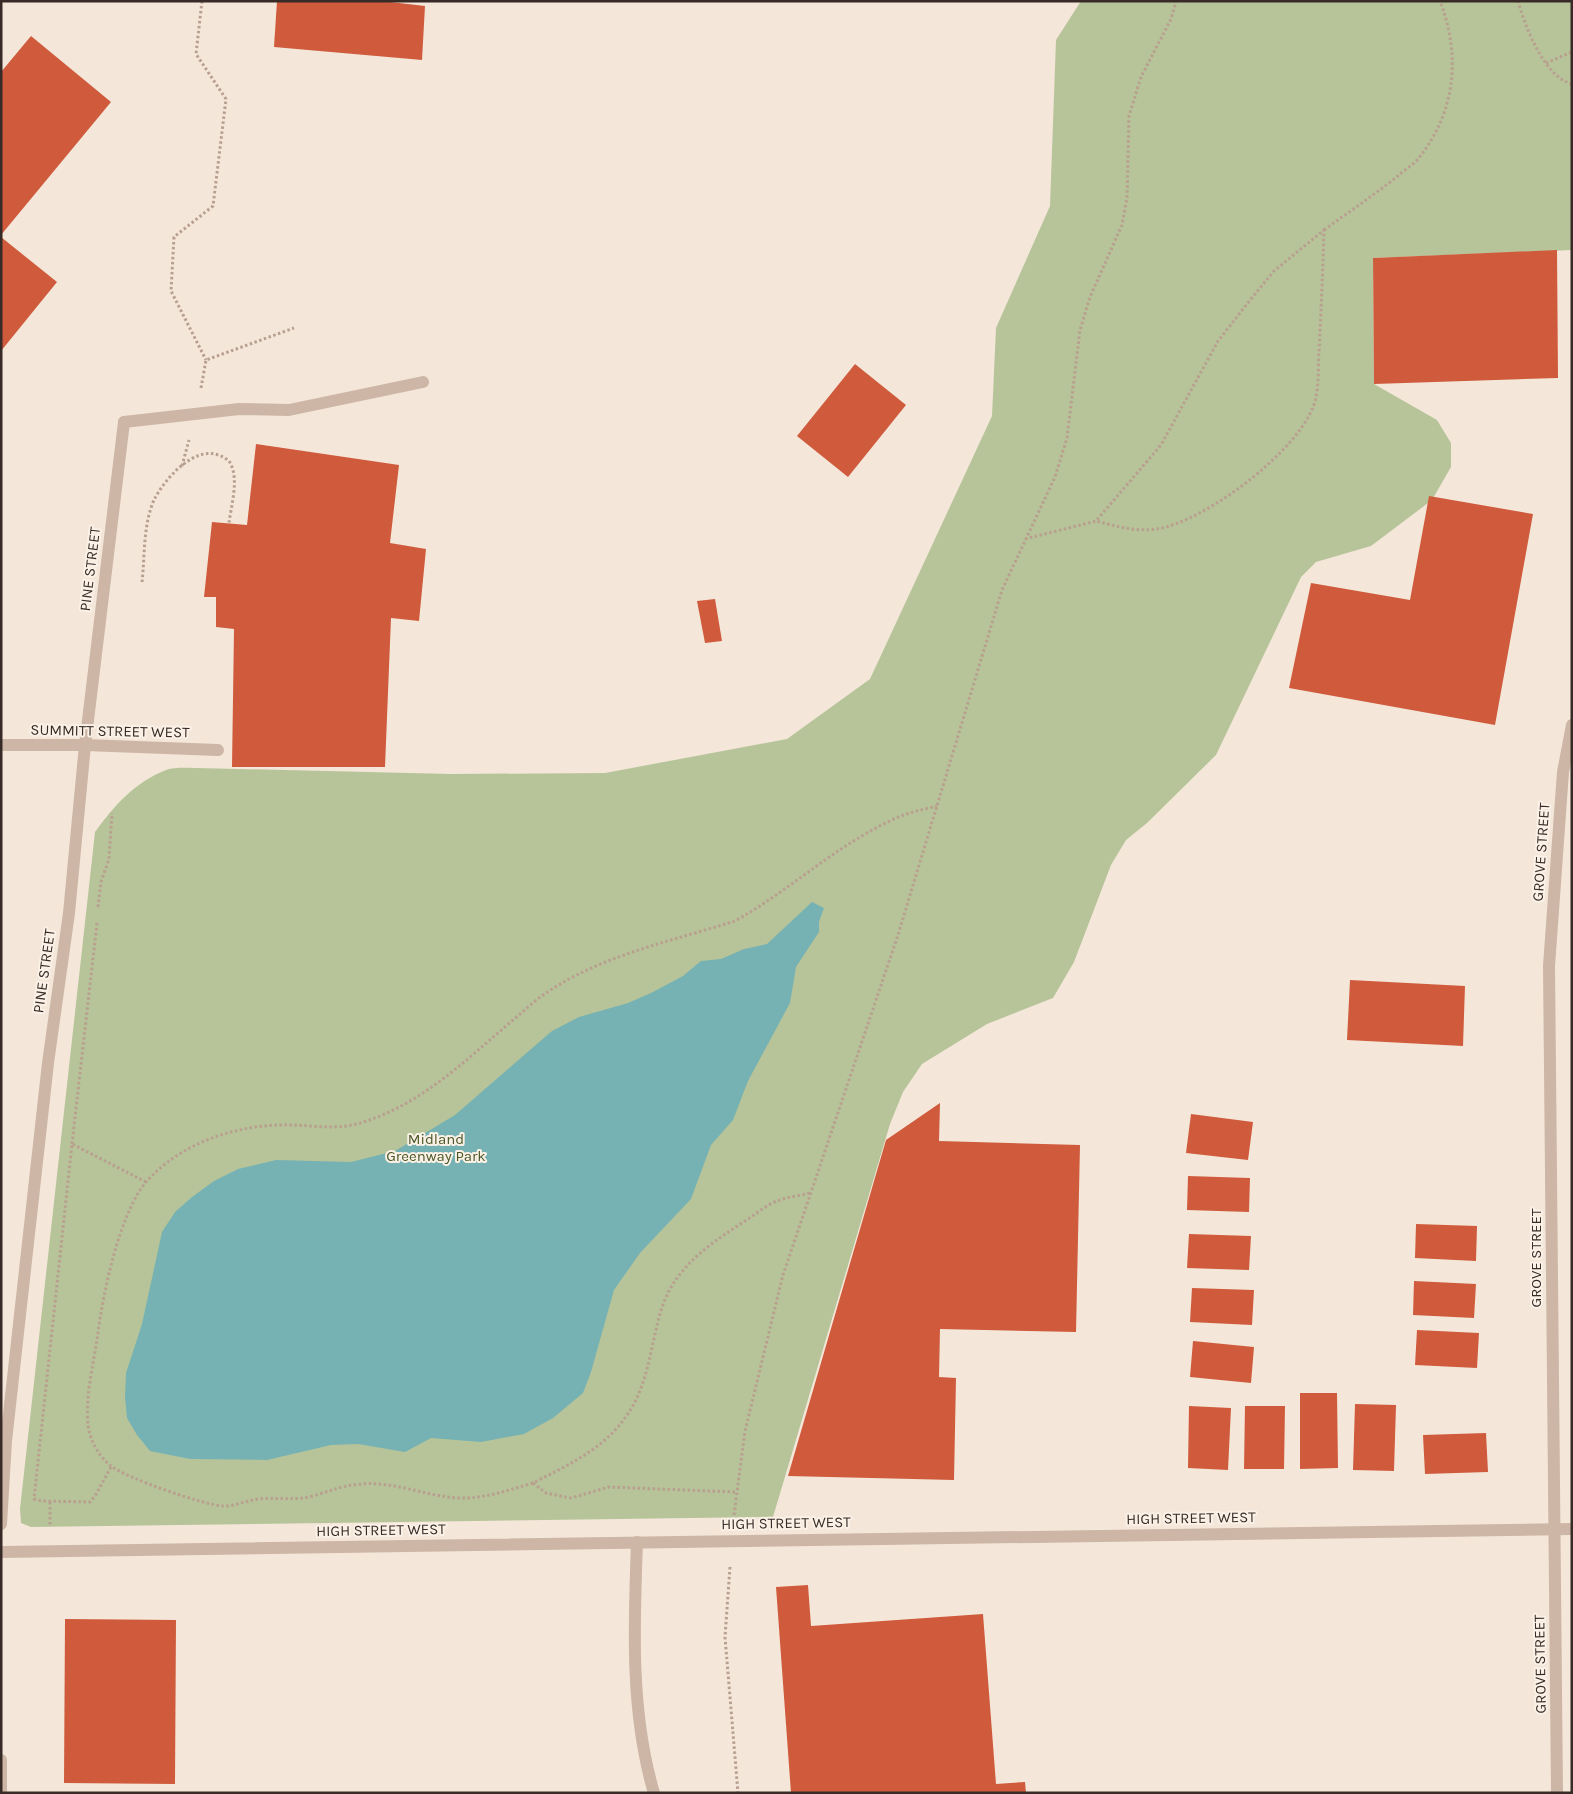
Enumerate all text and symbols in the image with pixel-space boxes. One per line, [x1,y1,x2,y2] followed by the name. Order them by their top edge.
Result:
[76,525,104,612] street label: PINE STREET
[30,721,190,741] street label: SUMMITT STREET WEST
[1529,802,1553,902] street label: GROVE STREET
[29,927,59,1014] street label: PINE STREET
[386,1130,486,1165] park label: Midland Greenway Park
[1527,1208,1545,1307] street label: GROVE STREET
[1126,1508,1256,1528] street label: HIGH STREET WEST
[721,1513,851,1533] street label: HIGH STREET WEST
[316,1520,446,1540] street label: HIGH STREET WEST
[1530,1614,1550,1714] street label: GROVE STREET

